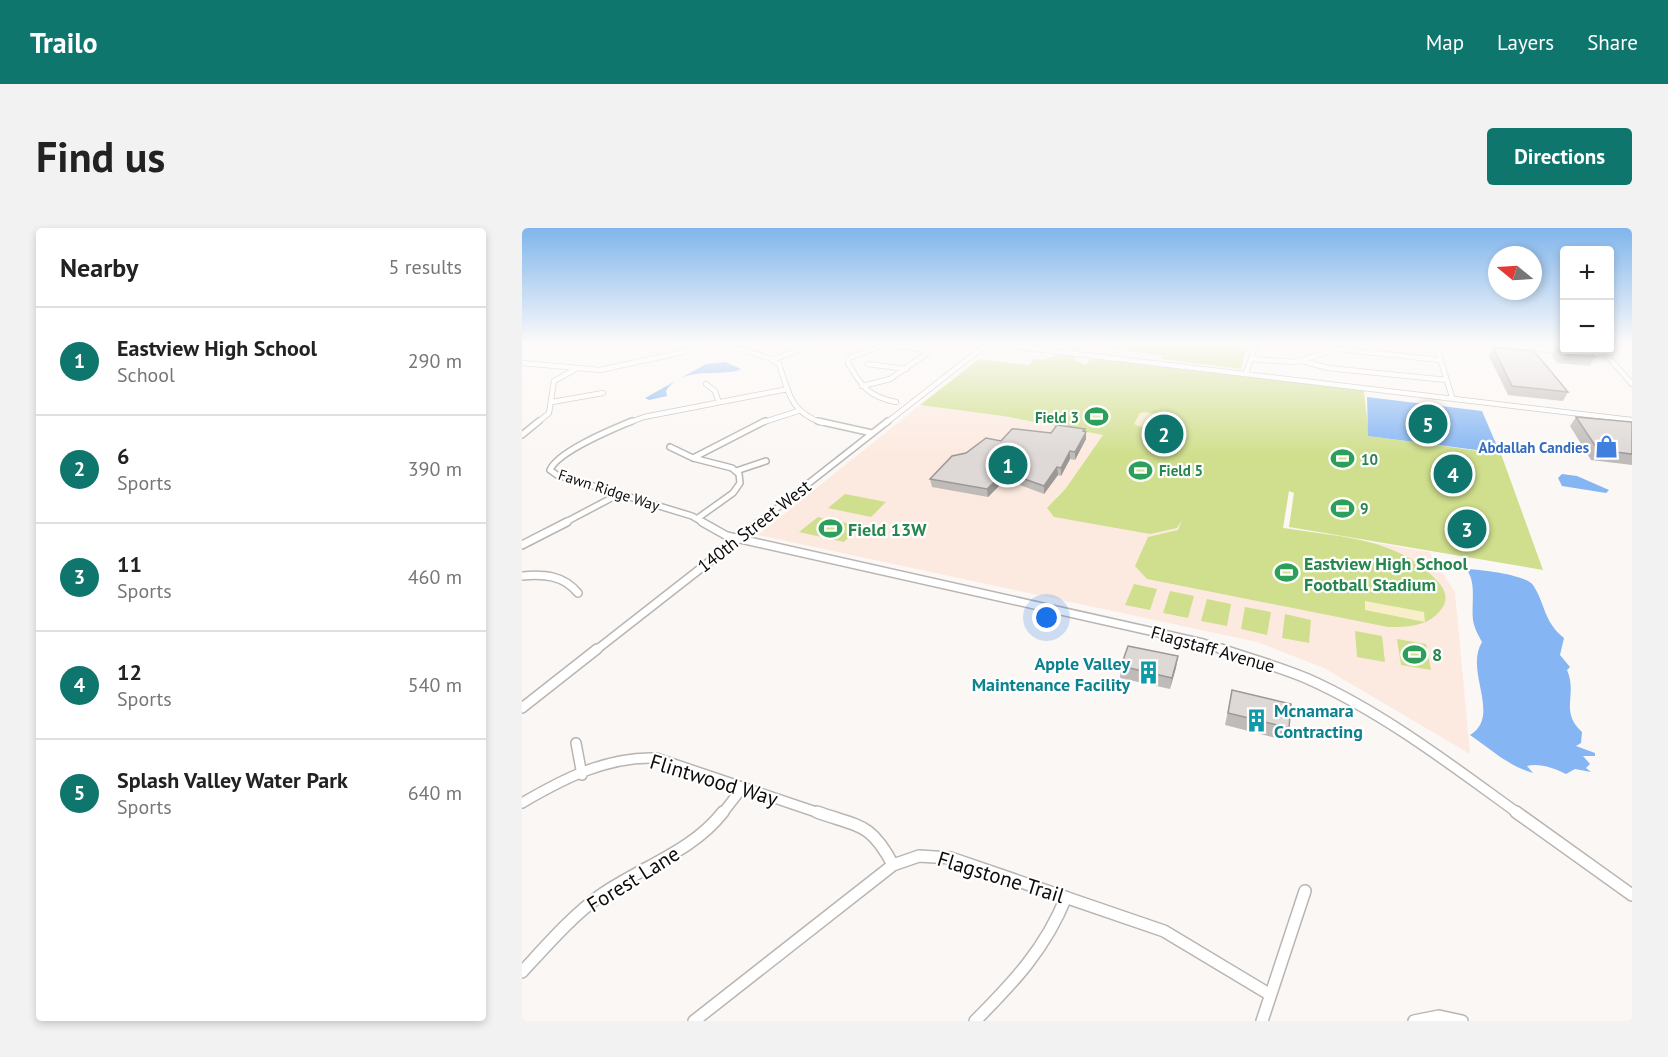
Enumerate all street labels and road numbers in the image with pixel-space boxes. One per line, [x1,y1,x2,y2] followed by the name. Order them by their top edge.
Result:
[556,465,662,515] street label: Fawn Ridge Way
[693,475,815,577] street label: 140th Street West
[1148,620,1278,678] street label: Flagstaff Avenue
[647,748,781,812] street label: Flintwood Way
[582,840,684,918] street label: Forest Lane
[934,845,1068,909] street label: Flagstone Trail

